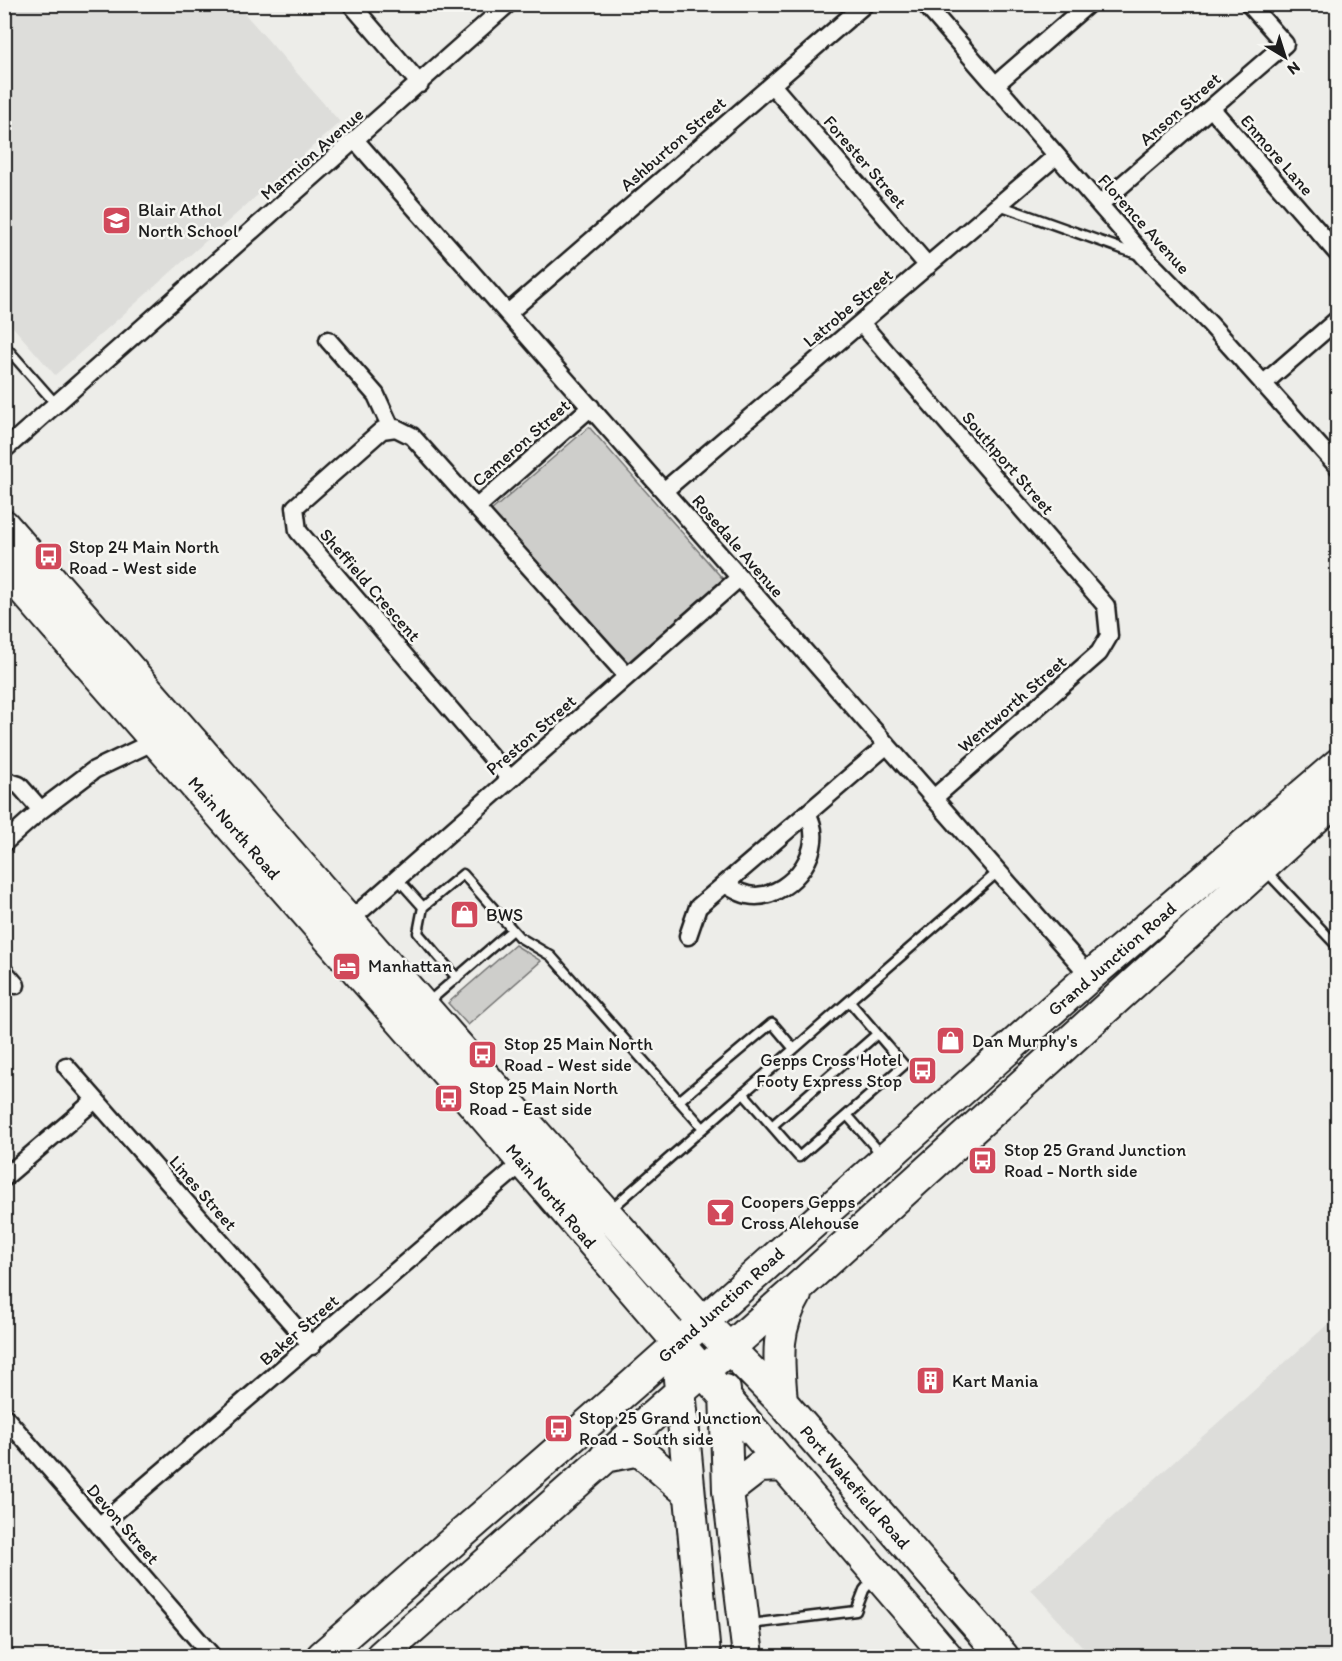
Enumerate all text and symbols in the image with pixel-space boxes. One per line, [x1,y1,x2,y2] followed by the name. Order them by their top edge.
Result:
[1255,27,1315,87] north arrow
[1284,58,1304,79] text: N
[1135,67,1225,150] street label: Anson Street
[616,92,731,196] street label: Ashburton Street
[256,103,368,205] street label: Marmion Avenue
[1236,110,1318,200] street label: Enmore Lane
[819,111,912,213] street label: Forester Street
[1093,169,1195,279] street label: Florence Avenue
[138,199,238,242] place label: Blair Athol North School
[101,204,133,236] school or university icon: Blair Athol North School
[798,264,898,352] street label: Latrobe Street
[468,394,575,491] street label: Cameron Street
[957,407,1059,519] street label: Southport Street
[687,490,789,602] street label: Rosedale Avenue
[315,524,425,646] street label: Sheffield Crescent
[69,536,220,579] place label: Stop 24 Main North Road - West side
[32,541,64,573] bus stop icon: Stop 24 Main North Road - West side
[953,651,1071,757] street label: Wentworth Street
[481,690,581,780] street label: Preston Street
[183,772,285,884] street label: Main North Road
[1043,897,1181,1021] street label: Grand Junction Road
[449,899,481,931] shop icon: BWS
[486,904,523,926] place label: BWS
[331,950,363,982] hotel icon: Manhattan
[368,955,452,977] place label: Manhattan
[935,1025,967,1057] shop icon: Dan Murphy's
[972,1030,1078,1052] place label: Dan Murphy's
[504,1033,653,1076] place label: Stop 25 Main North Road - West side
[467,1038,499,1070] bus stop icon: Stop 25 Main North Road - West side
[756,1049,902,1092] place label: Gepps Cross Hotel Footy Express Stop
[907,1054,939,1086] bus stop icon: Gepps Cross Hotel Footy Express Stop
[469,1077,618,1120] place label: Stop 25 Main North Road - East side
[432,1082,464,1114] bus stop icon: Stop 25 Main North Road - East side
[501,1139,601,1253] street label: Main North Road
[1004,1139,1186,1182] place label: Stop 25 Grand Junction Road - North side
[967,1144,999,1176] bus stop icon: Stop 25 Grand Junction Road - North side
[164,1151,242,1235] street label: Lines Street
[741,1191,859,1234] place label: Coopers Gepps Cross Alehouse
[704,1196,736,1228] bar icon: Coopers Gepps Cross Alehouse
[653,1242,789,1368] street label: Grand Junction Road
[255,1289,343,1370] street label: Baker Street
[915,1365,947,1397] building icon: Kart Mania
[952,1370,1039,1392] place label: Kart Mania
[579,1407,761,1450] place label: Stop 25 Grand Junction Road - South side
[542,1412,574,1444] bus stop icon: Stop 25 Grand Junction Road - South side
[795,1421,915,1554] street label: Port Wakefield Road
[82,1479,164,1569] street label: Devon Street

